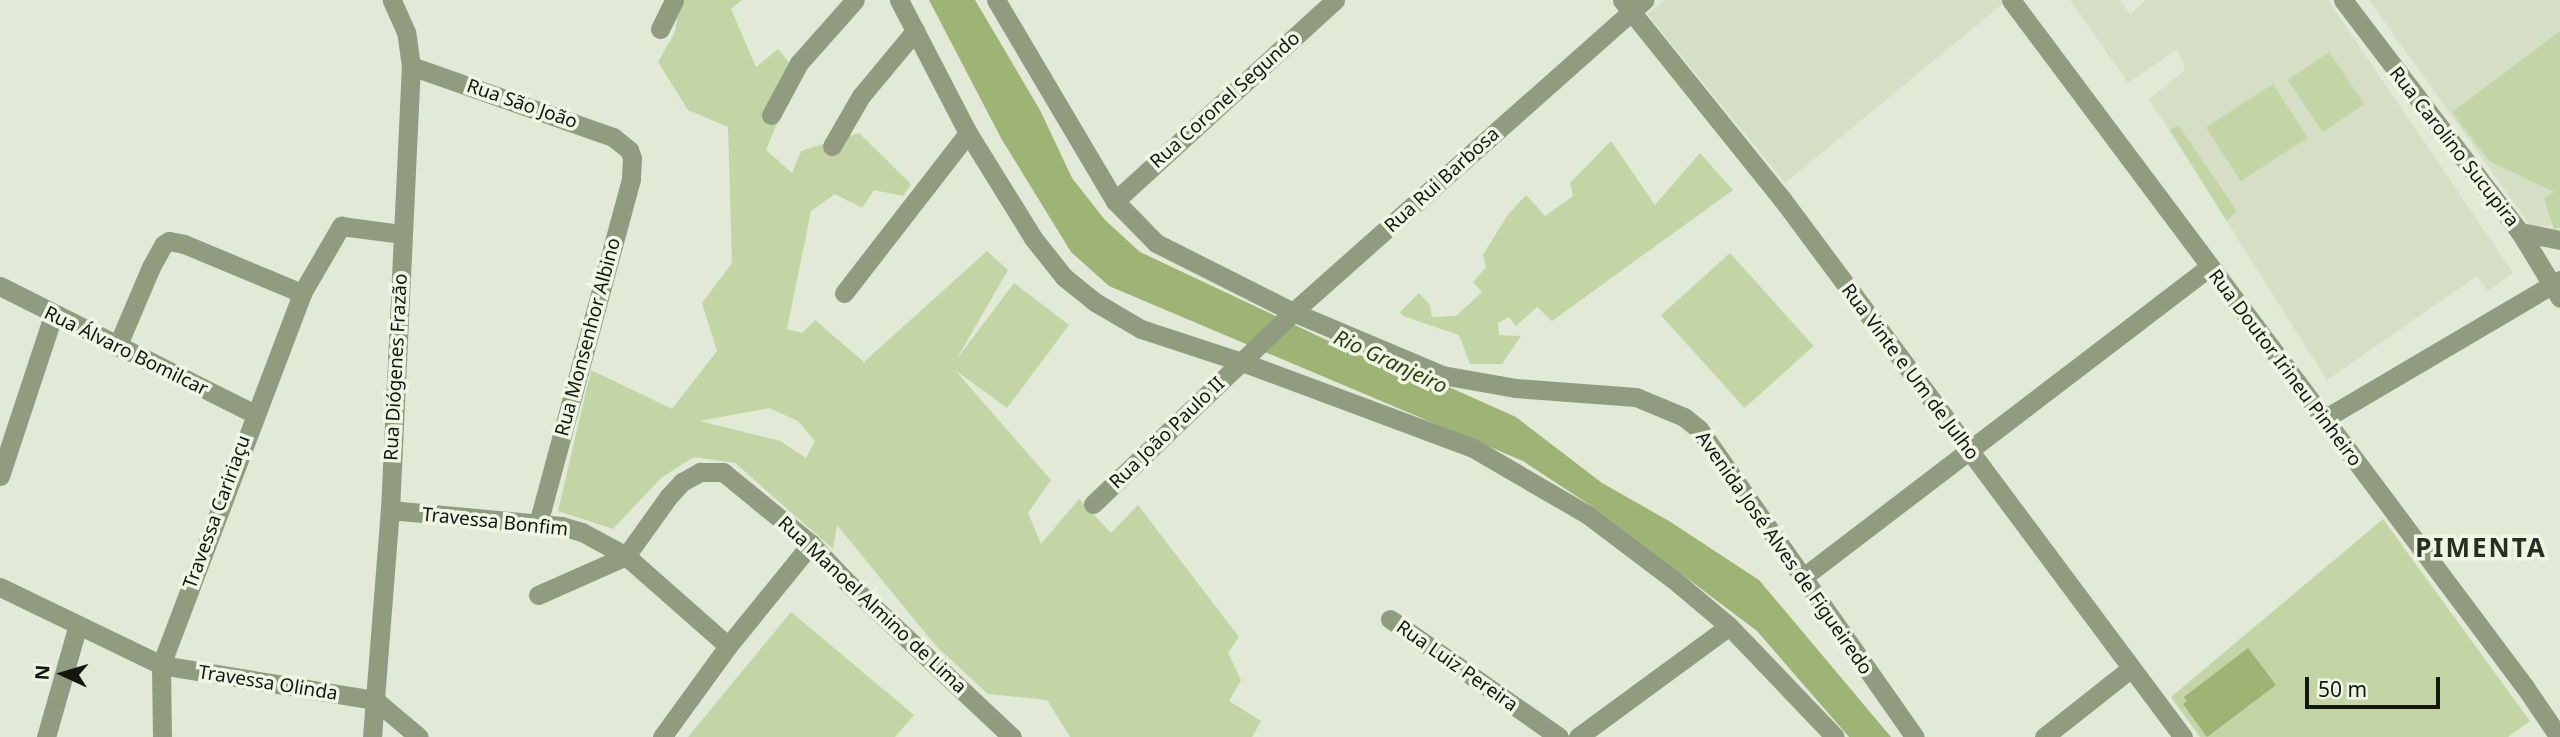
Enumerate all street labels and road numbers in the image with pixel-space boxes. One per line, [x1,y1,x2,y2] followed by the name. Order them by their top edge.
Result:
[1146,27,1304,173] street label: Rua Coronel Segundo
[2385,63,2523,231] street label: Rua Carolino Sucupira
[464,74,580,134] street label: Rua São João
[1380,123,1504,237] street label: Rua Rui Barbosa
[551,235,625,439] street label: Rua Monsenhor Albino
[2204,265,2366,471] street label: Rua Doutor Irineu Pinheiro
[380,273,412,461] street label: Rua Diógenes Frazão
[1836,280,1984,464] street label: Rua Vinte e Um de Julho
[40,301,212,401] street label: Rua Álvaro Bomilcar
[1105,372,1229,494] street label: Rua João Paulo II
[1691,427,1877,679] street label: Avenida José Alves de Figueiredo
[179,432,255,592] street label: Travessa Caririaçu
[421,503,569,541] street label: Travessa Bonfim
[773,512,971,698] street label: Rua Manoel Almino de Lima
[1392,616,1522,716] street label: Rua Luiz Pereira
[197,661,339,705] street label: Travessa Olinda

